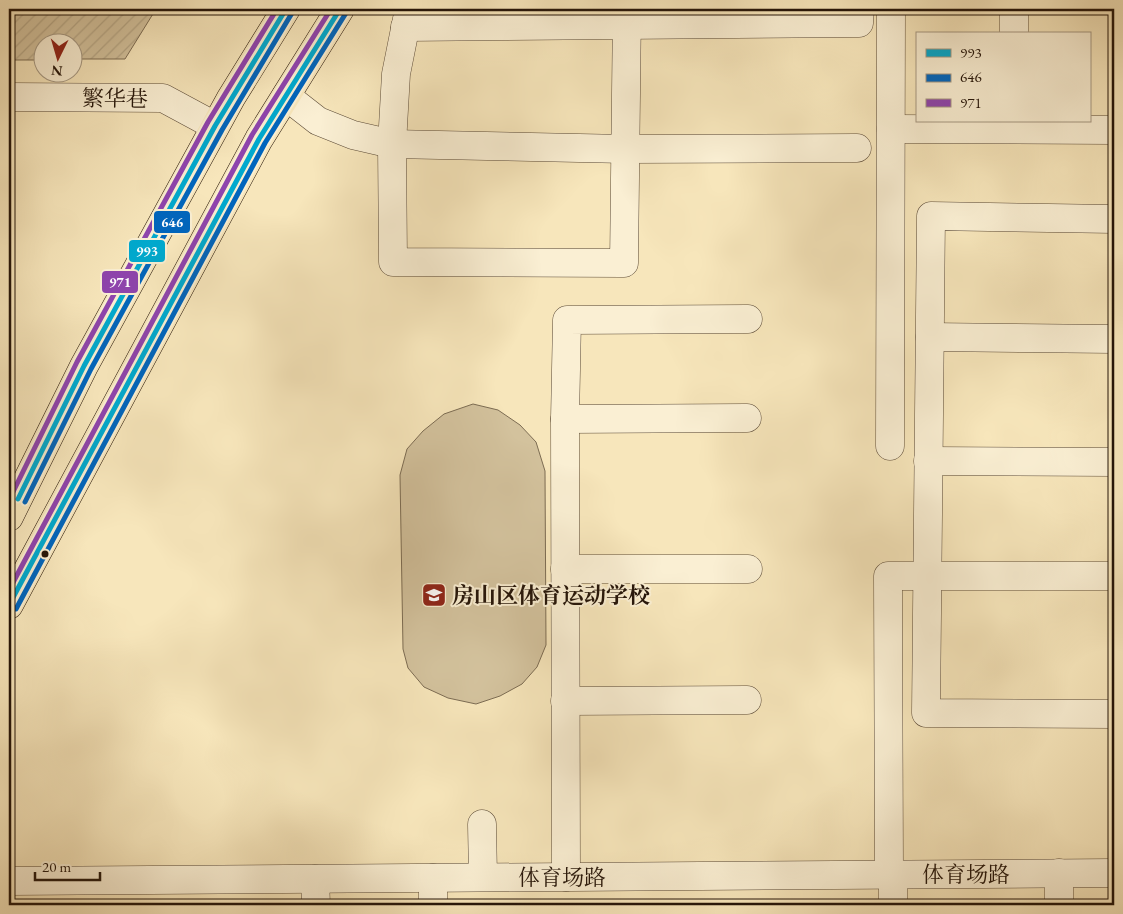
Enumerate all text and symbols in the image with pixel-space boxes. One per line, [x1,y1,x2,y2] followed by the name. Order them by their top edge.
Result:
[32,32,82,82] north arrow
[916,32,1090,122] legend
[960,43,982,62] text: 993
[50,61,63,80] text: N
[960,67,982,86] text: 646
[82,83,148,114] street label: 繁华巷
[960,93,982,112] text: 971
[153,210,191,234] line badge: 646
[161,213,184,231] text: 646
[128,239,166,263] line badge: 993
[136,242,158,260] text: 993
[101,270,139,294] line badge: 971
[109,273,131,291] text: 971
[40,549,50,559] unlabelled marker
[452,581,650,610] place label: 房山区体育运动学校
[421,582,447,608] school or university icon: 房山区体育运动学校
[35,849,100,881] scale bar
[42,857,71,876] text: 20 m
[922,860,1010,889] street label: 体育场路
[518,863,606,892] street label: 体育场路

